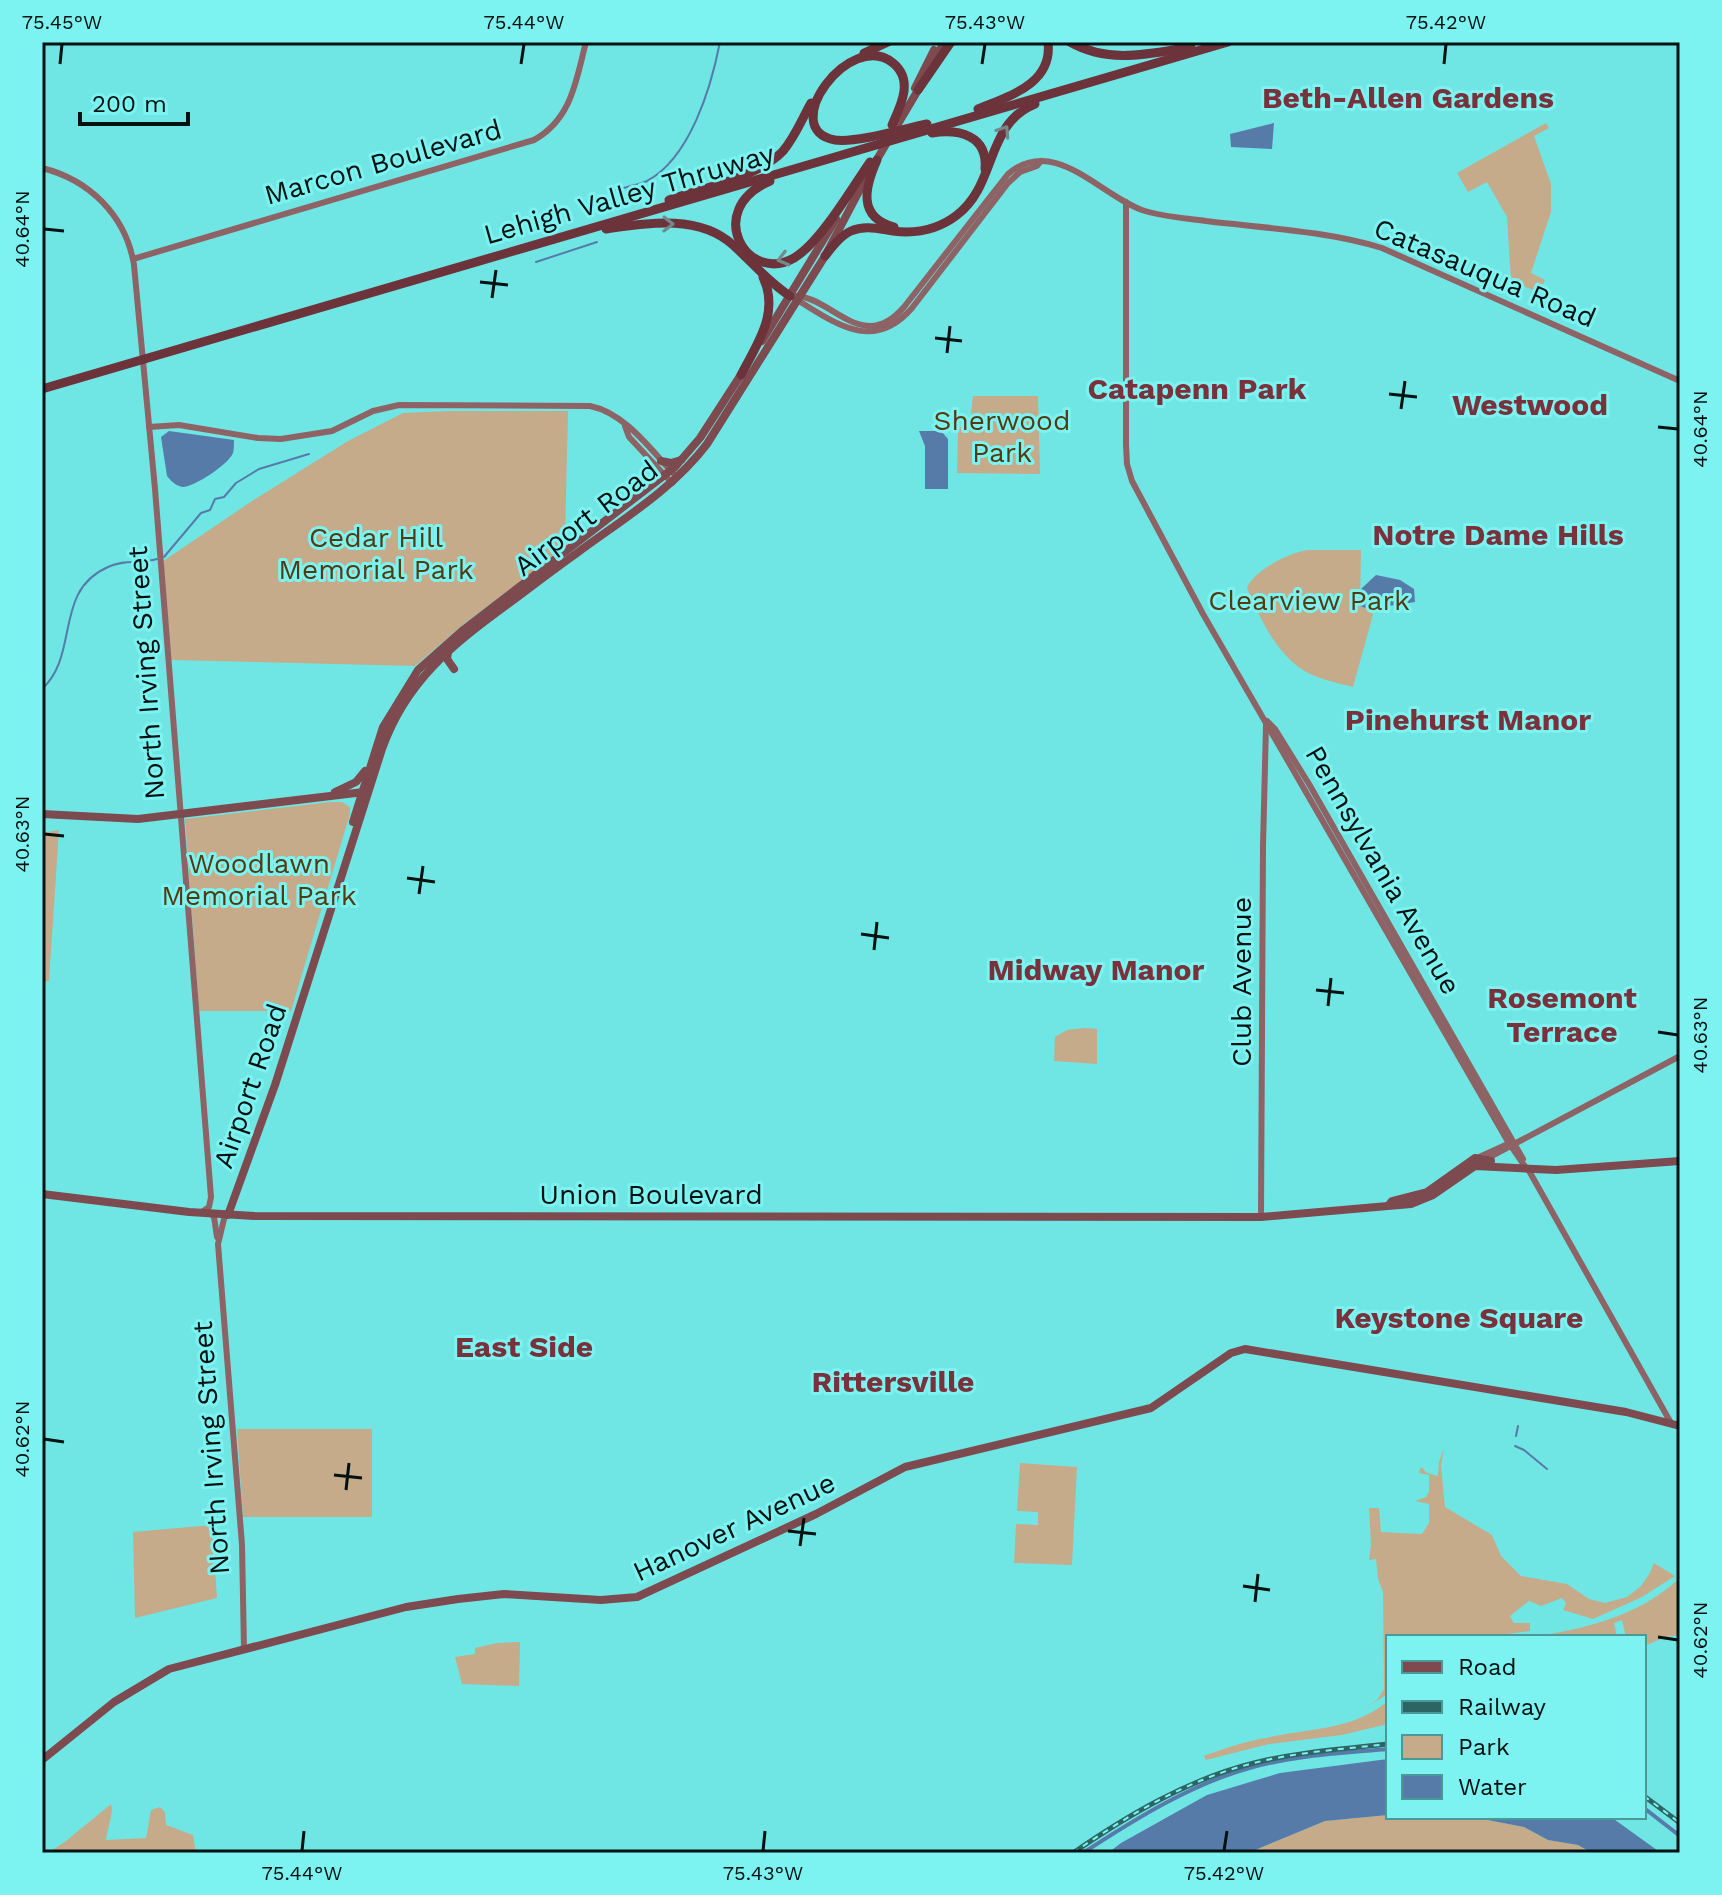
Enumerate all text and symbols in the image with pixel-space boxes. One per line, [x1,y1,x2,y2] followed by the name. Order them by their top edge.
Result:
[22,10,102,34] text: 75.45°W
[484,10,564,34] text: 75.44°W
[945,10,1025,34] text: 75.43°W
[1406,10,1486,34] text: 75.42°W
[80,76,188,126] scale bar
[1262,80,1554,115] district label: Beth-Allen Gardens
[92,90,167,118] text: 200 m
[261,112,505,212] street label: Marcon Boulevard
[994,125,1009,139] one-way arrow
[480,137,779,251] street label: Lehigh Valley Thruway
[10,190,34,268] text: 40.64°N
[1369,211,1601,335] street label: Catasauqua Road
[662,215,675,233] one-way arrow
[777,250,790,267] one-way arrow
[1088,371,1307,406] district label: Catapenn Park
[1452,387,1608,422] district label: Westwood
[1688,390,1712,468] text: 40.64°N
[934,404,1070,469] park label: Sherwood Park
[507,453,665,583] street label: Airport Road
[1372,517,1624,552] district label: Notre Dame Hills
[278,521,474,586] park label: Cedar Hill Memorial Park
[121,545,171,801] street label: North Irving Street
[1208,584,1410,617] park label: Clearview Park
[1345,702,1591,737] district label: Pinehurst Manor
[1298,740,1468,1000] street label: Pennsylvania Avenue
[10,796,34,872] text: 40.63°N
[161,847,357,912] park label: Woodlawn Memorial Park
[1225,897,1258,1067] street label: Club Avenue
[988,952,1205,987] district label: Midway Manor
[1487,980,1637,1049] district label: Rosemont Terrace
[1688,997,1712,1073] text: 40.63°N
[206,999,294,1173] street label: Airport Road
[539,1178,763,1211] street label: Union Boulevard
[1335,1300,1583,1335] district label: Keystone Square
[186,1320,236,1576] street label: North Irving Street
[455,1329,593,1364] district label: East Side
[812,1364,974,1399] district label: Rittersville
[10,1401,34,1477] text: 40.62°N
[628,1466,840,1588] street label: Hanover Avenue
[1688,1602,1712,1678] text: 40.62°N
[1386,1635,1646,1819] legend
[1458,1653,1517,1681] text: Road
[1458,1693,1547,1721] text: Railway
[1458,1733,1510,1761] text: Park
[1458,1773,1527,1801] text: Water
[262,1861,342,1885] text: 75.44°W
[723,1861,803,1885] text: 75.43°W
[1184,1861,1264,1885] text: 75.42°W

